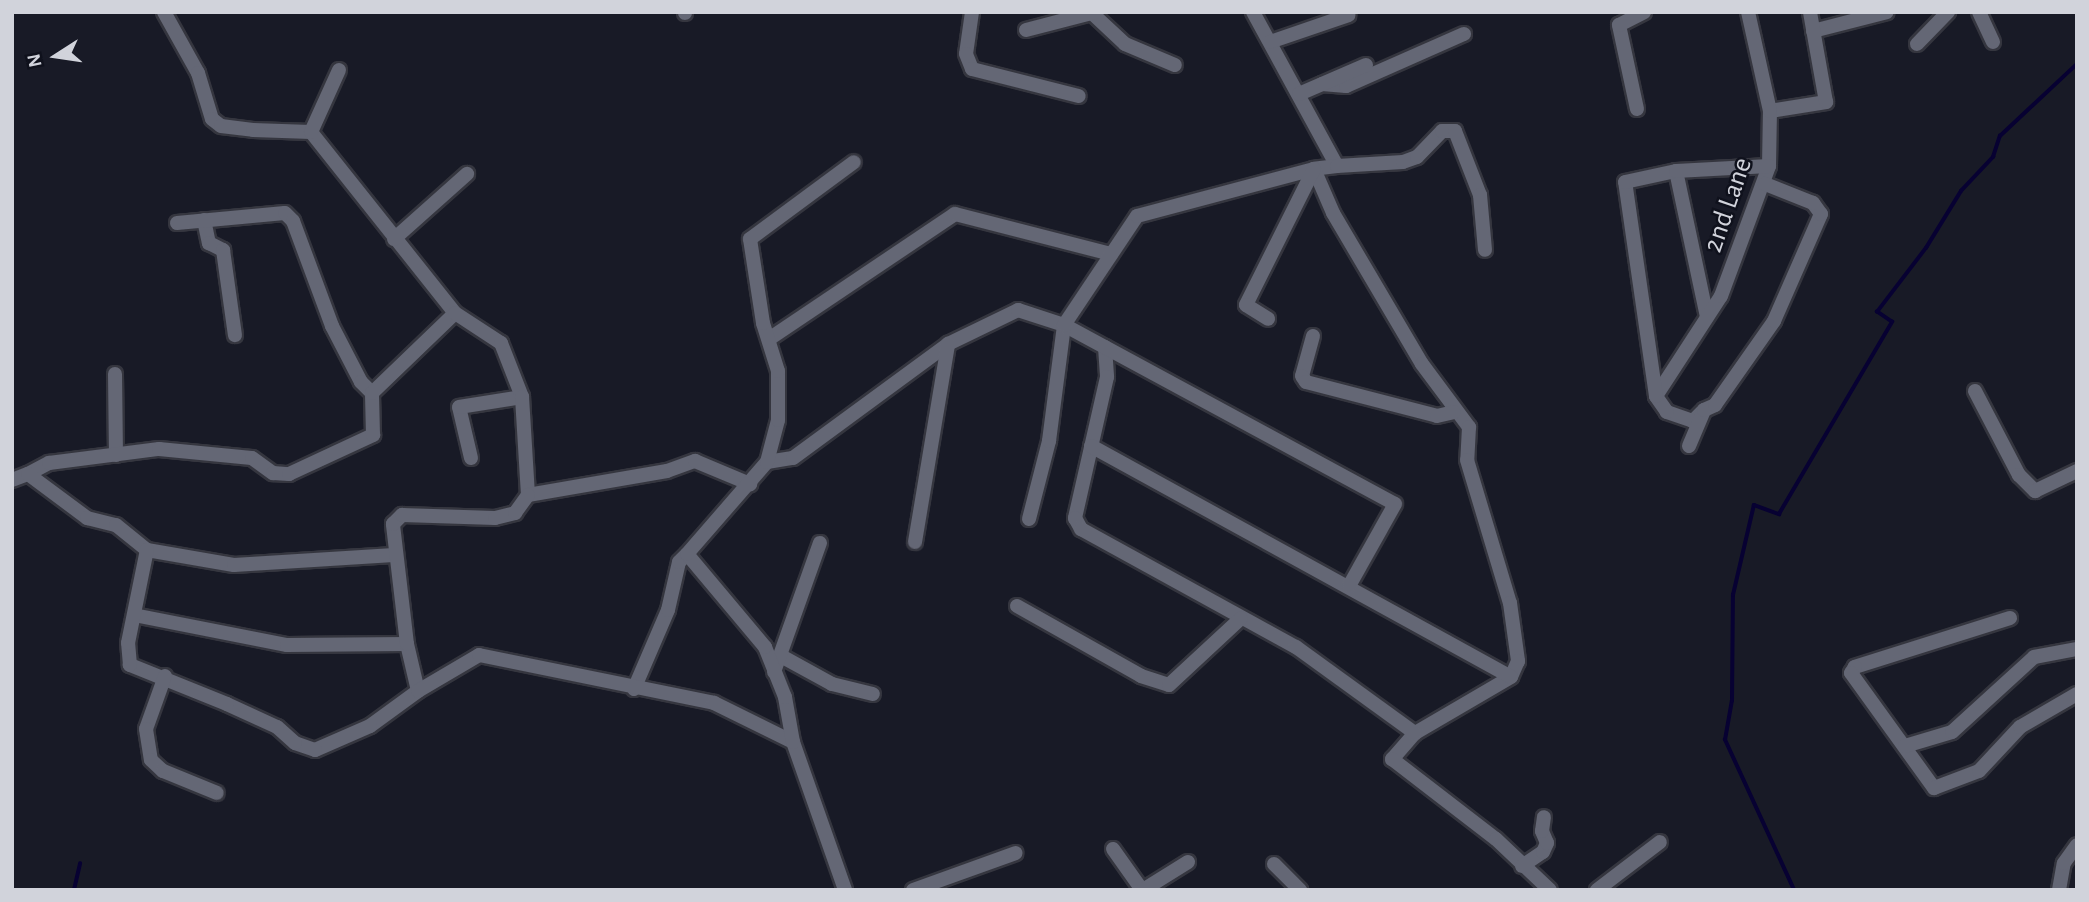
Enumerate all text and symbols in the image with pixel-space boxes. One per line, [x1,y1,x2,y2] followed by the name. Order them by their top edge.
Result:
[21,21,91,91] north arrow
[24,52,46,69] text: N
[1696,153,1760,257] street label: 2nd Lane

